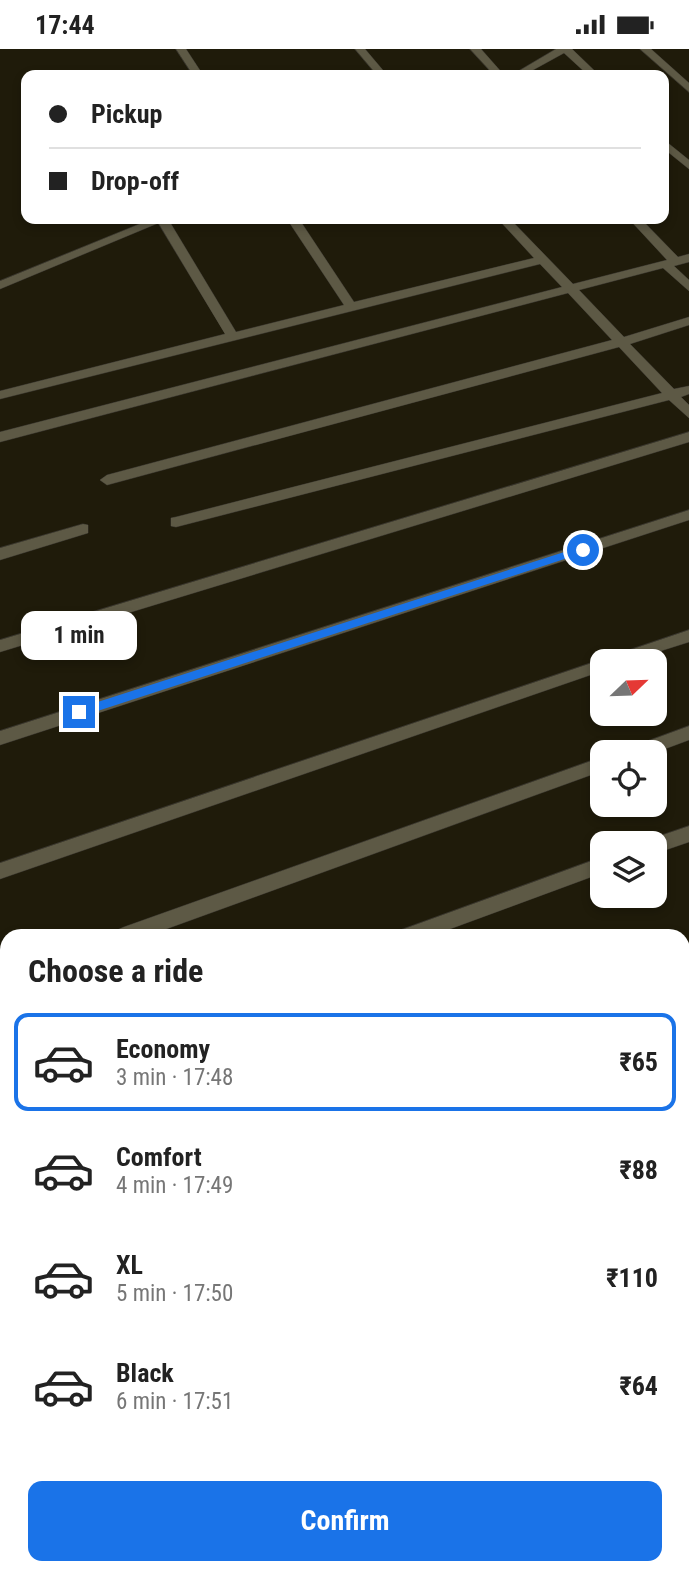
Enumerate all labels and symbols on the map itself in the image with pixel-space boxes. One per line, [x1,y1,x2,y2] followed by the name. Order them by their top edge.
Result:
[567,534,599,566] route start
[21,611,137,659] callout: 1 min
[590,649,667,726] north arrow
[63,696,95,728] route end

